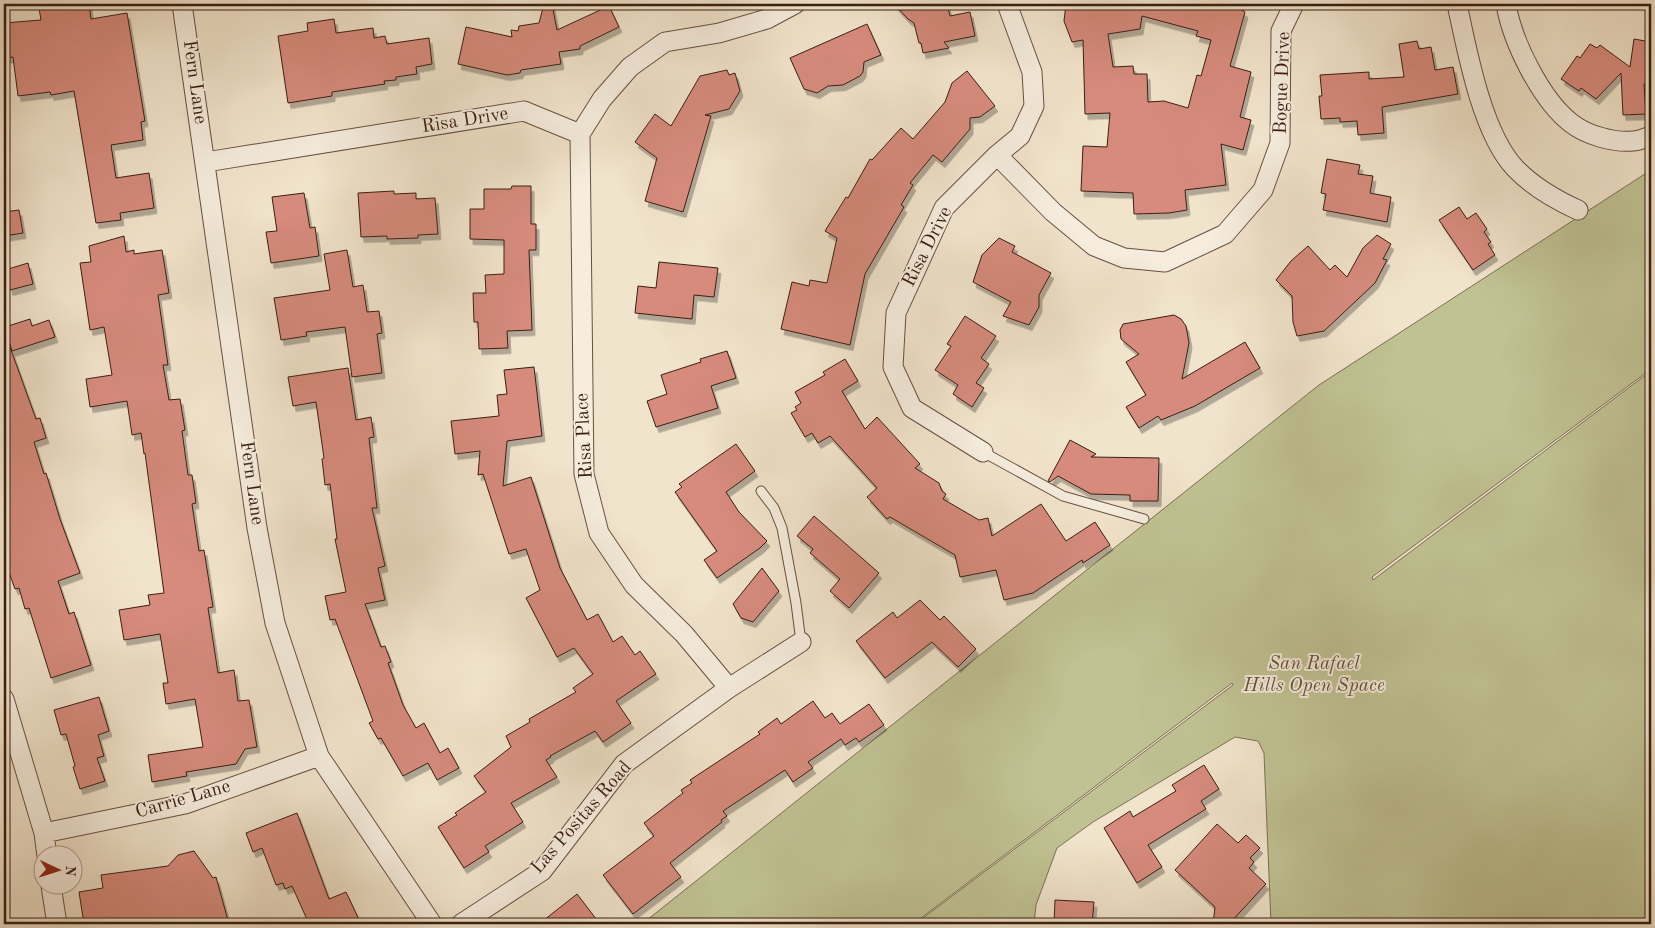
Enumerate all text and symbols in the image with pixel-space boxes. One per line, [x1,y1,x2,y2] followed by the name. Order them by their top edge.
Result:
[1272,31,1294,135] street label: Bogue Drive
[179,39,209,125] street label: Fern Lane
[420,105,510,137] street label: Risa Drive
[900,204,956,290] street label: Risa Drive
[573,392,597,480] street label: Risa Place
[236,440,266,526] street label: Fern Lane
[1242,655,1385,696] park label: San Rafael Hills Open Space
[528,758,636,878] street label: Las Positas Road
[133,777,233,823] street label: Carrie Lane
[32,846,82,896] north arrow
[63,865,77,877] text: N

